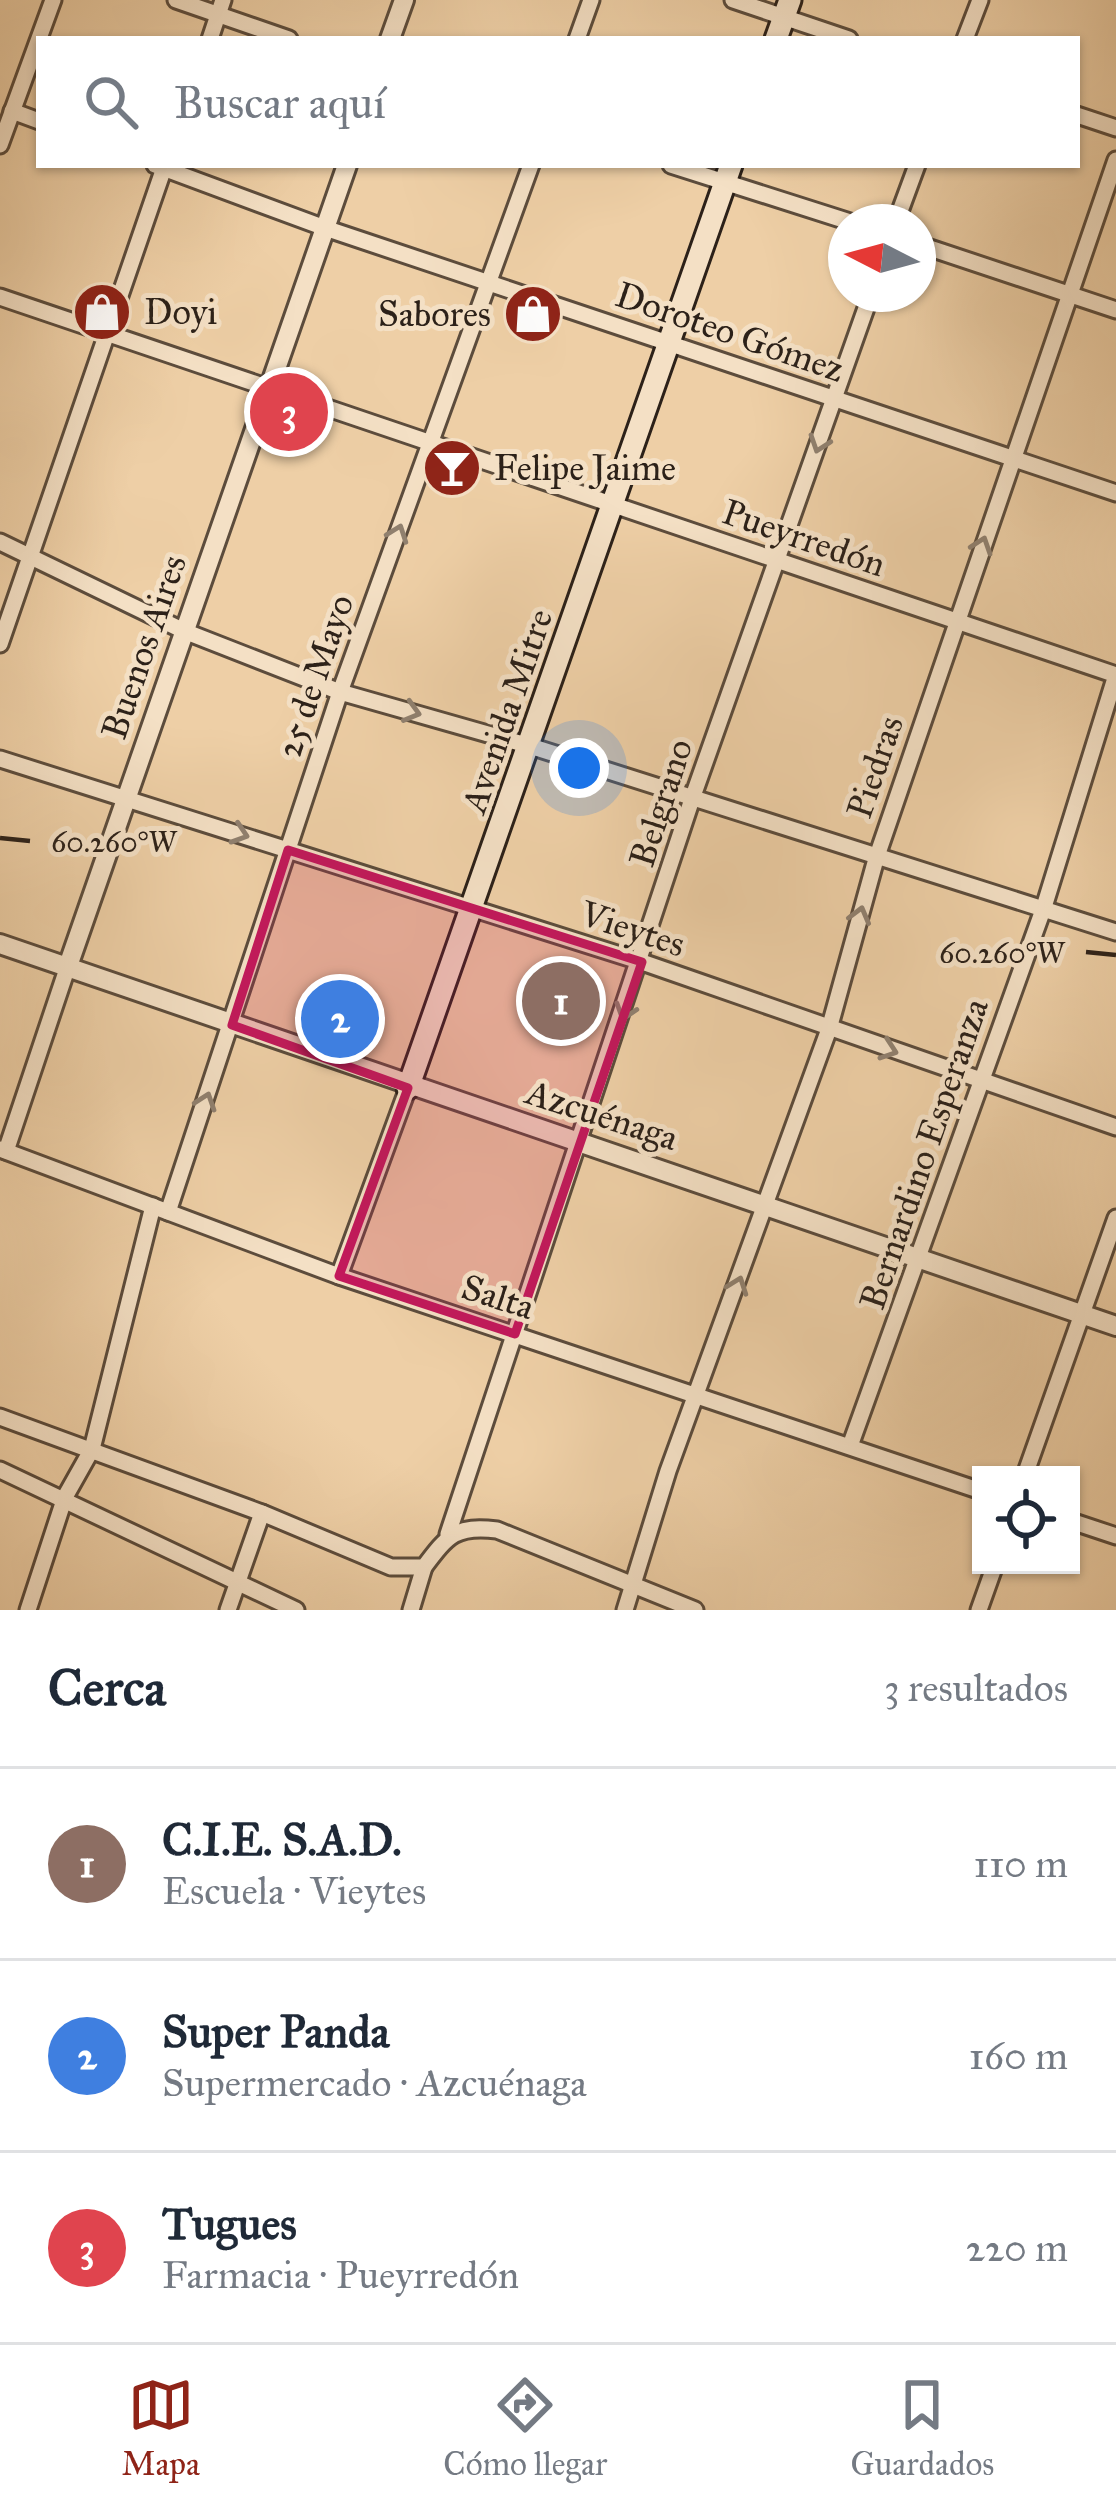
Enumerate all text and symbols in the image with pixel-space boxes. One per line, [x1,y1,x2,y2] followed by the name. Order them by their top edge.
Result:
[36,36,1080,168] search box
[78,69,144,135] icon: search
[174,75,386,130] text: Buscar aquí
[828,204,936,312] north arrow
[610,272,850,392] street label: Doroteo Gómez
[71,281,133,343] shop icon: Doyi
[502,283,564,345] shop icon: Sabores
[144,290,217,334] place label: Doyi
[378,292,491,336] place label: Sabores
[250,367,328,457] pin: 3
[809,433,833,454] one-way arrow
[421,437,483,499] bar icon: Felipe Jaime
[494,446,676,490] place label: Felipe Jaime
[717,490,891,586] street label: Pueyrredón
[384,524,409,545] one-way arrow
[968,535,992,556] one-way arrow
[92,549,196,745] street label: Buenos Aires
[267,589,363,763] street label: 25 de Mayo
[451,603,562,821] street label: Avenida Mitre
[401,698,422,723] one-way arrow
[837,710,913,824] street label: Piedras
[620,733,702,873] street label: Belgrano
[549,738,609,798] your location
[229,820,250,845] one-way arrow
[51,824,179,860] text: 60.260°W
[574,891,691,966] street label: Vieytes
[846,905,871,926] one-way arrow
[939,935,1067,971] text: 60.260°W
[522,956,600,1046] pin: 1
[301,974,379,1064] pin: 2
[850,992,998,1315] street label: Bernardino Esperanza
[615,1001,640,1022] one-way arrow
[877,1036,898,1060] one-way arrow
[519,1069,684,1160] street label: Azcuénaga
[192,1092,216,1113] one-way arrow
[456,1265,540,1330] street label: Salta
[724,1276,748,1297] one-way arrow
[972,1466,1080,1574] map controls
[972,1466,1080,1574] button: locate
[48,1657,166,1719] text: Cerca
[884,1664,1068,1712] text: 3 resultados
[162,1812,402,1867] text: C.I.E. S.A.D.
[79,1840,95,1888] text: 1
[973,1840,1068,1888] text: 110 m
[162,1867,426,1915] text: Escuela · Vieytes
[162,2004,390,2059] text: Super Panda
[77,2032,97,2080] text: 2
[969,2032,1068,2080] text: 160 m
[162,2059,587,2107] text: Supermercado · Azcuénaga
[162,2196,297,2251] text: Tugues
[79,2224,95,2272] text: 3
[966,2224,1068,2272] text: 220 m
[162,2251,519,2299] text: Farmacia · Pueyrredón
[122,2372,200,2484] tab: Mapa
[443,2372,607,2484] tab: Cómo llegar
[851,2372,994,2484] tab: Guardados

